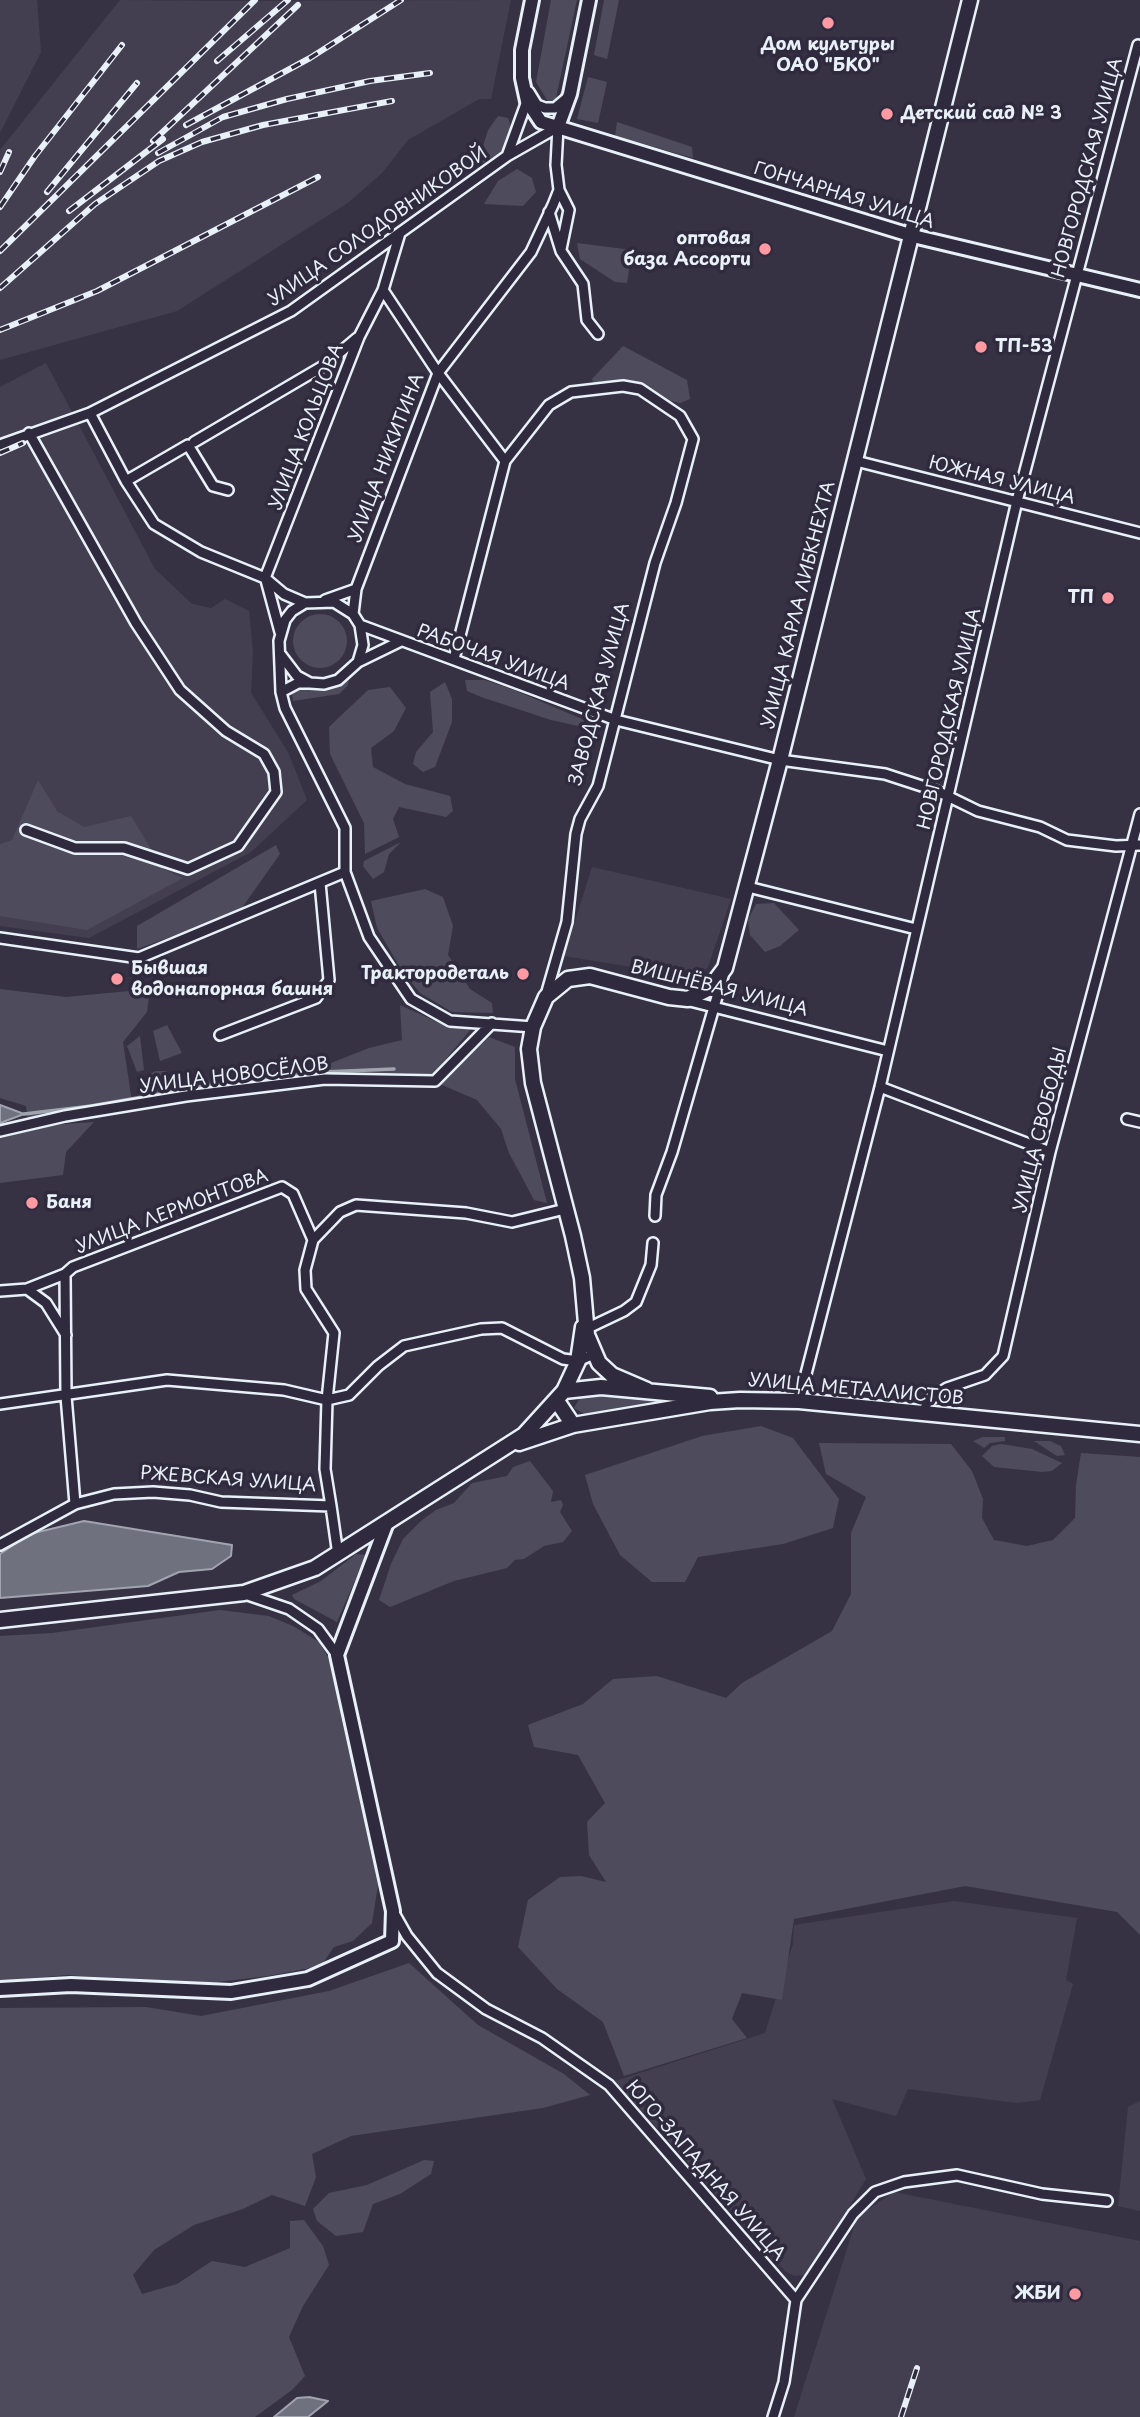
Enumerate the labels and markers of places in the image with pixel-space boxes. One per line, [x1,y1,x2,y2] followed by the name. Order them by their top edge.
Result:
[820,15,836,31] marker: Дом культуры ОАО "БКО"
[761,34,895,76] place label: Дом культуры ОАО "БКО"
[901,103,1062,125] place label: Детский сад № 3
[879,106,895,122] marker: Детский сад № 3
[624,228,751,270] place label: оптовая база Ассорти
[757,241,773,257] marker: оптовая база Ассорти
[995,336,1053,358] place label: ТП-53
[973,339,989,355] marker: ТП-53
[1068,587,1094,609] place label: ТП
[1100,590,1116,606] marker: ТП
[131,958,333,1000] place label: Бывшая водонапорная башня
[361,963,509,985] place label: Трактородеталь
[515,966,531,982] marker: Трактородеталь
[109,971,125,987] marker: Бывшая водонапорная башня
[46,1192,92,1214] place label: Баня
[24,1195,40,1211] marker: Баня
[1015,2283,1061,2305] place label: ЖБИ
[1067,2286,1083,2302] marker: ЖБИ

